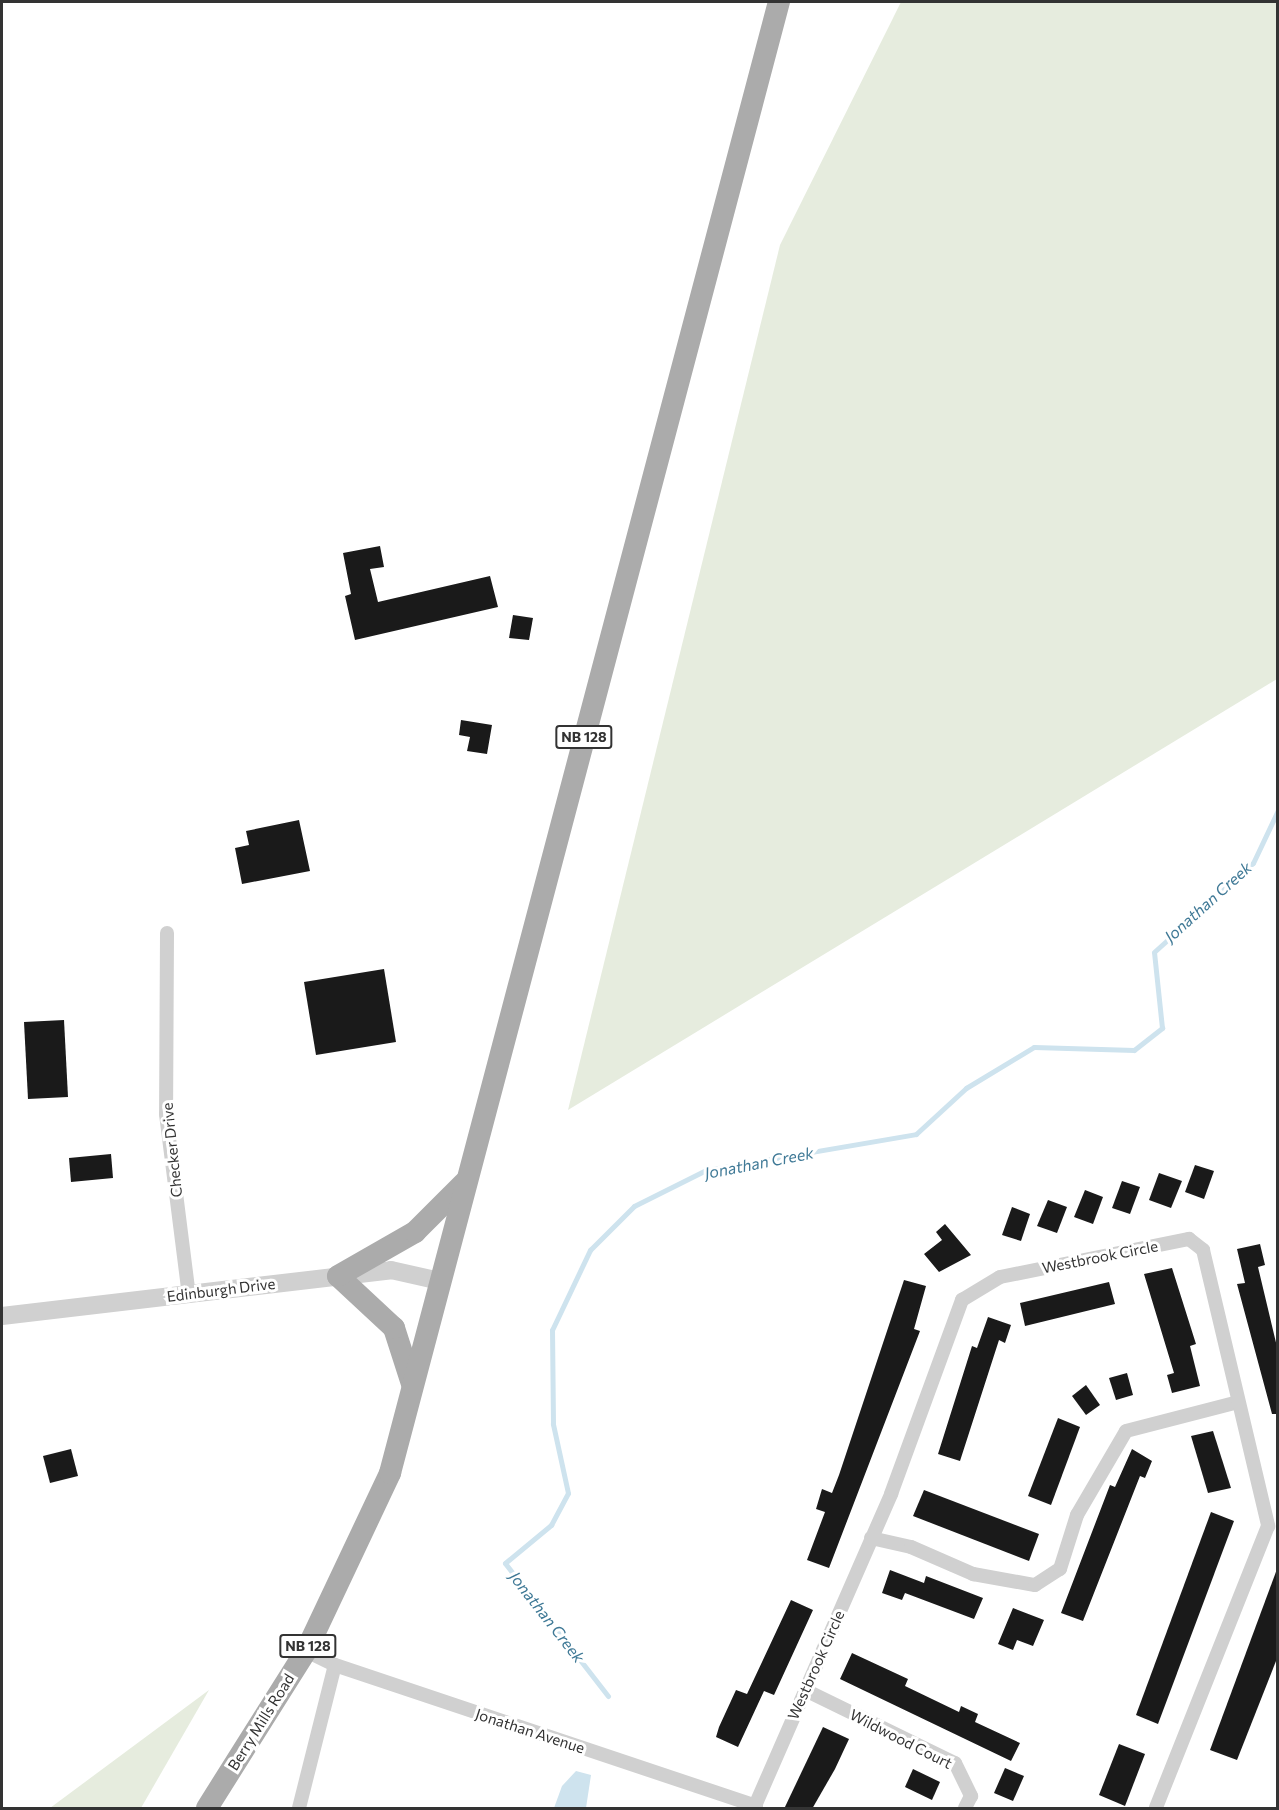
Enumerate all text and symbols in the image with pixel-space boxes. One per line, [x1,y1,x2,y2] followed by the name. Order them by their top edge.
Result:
[554,726,614,748] road number: NB 128
[1160,858,1256,946] water label: Jonathan Creek
[158,1102,186,1198] street label: Checker Drive
[703,1143,815,1183] water label: Jonathan Creek
[1041,1237,1159,1277] street label: Westbrook Circle
[166,1274,276,1306] street label: Edinburgh Drive
[505,1567,589,1667] water label: Jonathan Creek
[784,1608,848,1722] street label: Westbrook Circle
[278,1635,338,1657] road number: NB 128
[224,1670,298,1774] street label: Berry Mills Road
[473,1705,587,1757] street label: Jonathan Avenue
[847,1705,955,1773] street label: Wildwood Court

